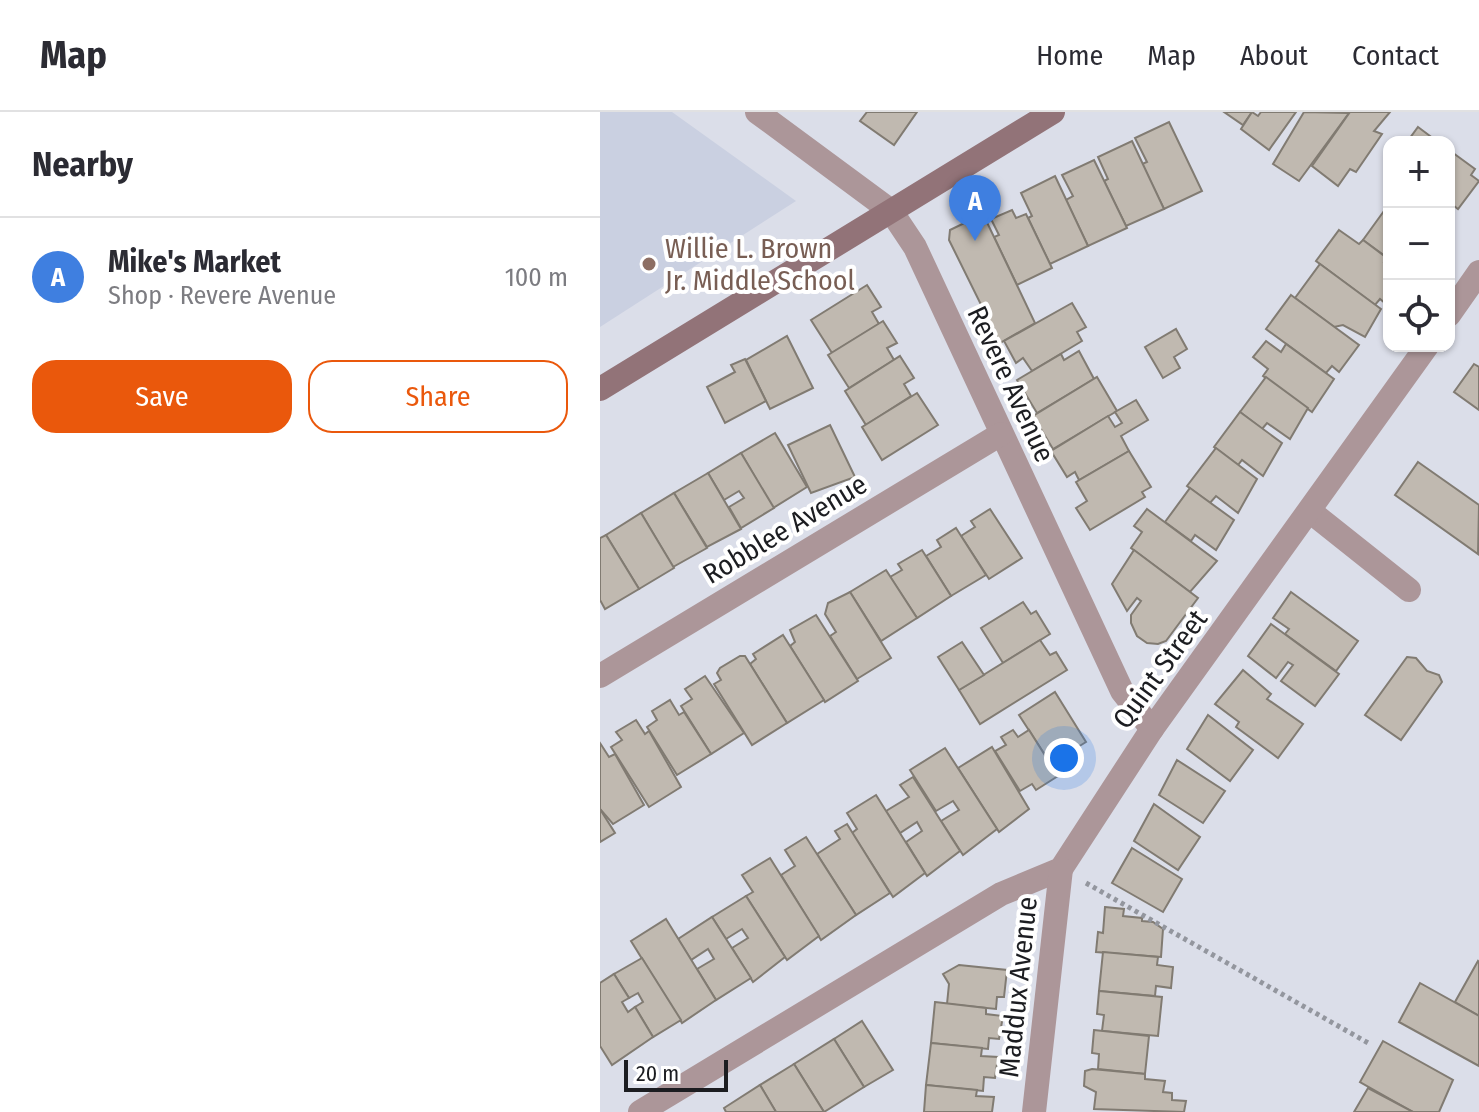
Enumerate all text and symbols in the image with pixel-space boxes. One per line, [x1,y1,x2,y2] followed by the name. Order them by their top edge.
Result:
[40,32,107,78] text: Map
[1036,39,1103,72] text: Home
[1147,39,1196,72] text: Map
[1240,39,1308,72] text: About
[1352,39,1439,72] text: Contact
[1383,136,1455,352] map controls
[1383,136,1455,208] button: +
[32,144,133,185] text: Nearby
[949,175,1001,241] pin: A
[1383,208,1455,280] button: −
[665,232,855,297] place label: Willie L. Brown Jr. Middle School
[108,244,281,280] text: Mike's Market
[640,255,658,273] marker: Willie L. Brown Jr. Middle School
[51,262,65,293] text: A
[505,262,568,293] text: 100 m
[108,280,336,311] text: Shop · Revere Avenue
[1383,280,1455,352] button: locate
[960,301,1062,467] street label: Revere Avenue
[32,360,292,433] button: Save
[308,360,568,433] button: Share
[697,467,873,591] street label: Robblee Avenue
[1106,603,1215,735] street label: Quint Street
[1044,738,1084,778] your location
[992,895,1044,1079] street label: Maddux Avenue
[624,1056,728,1092] scale bar
[636,1060,679,1087] text: 20 m

